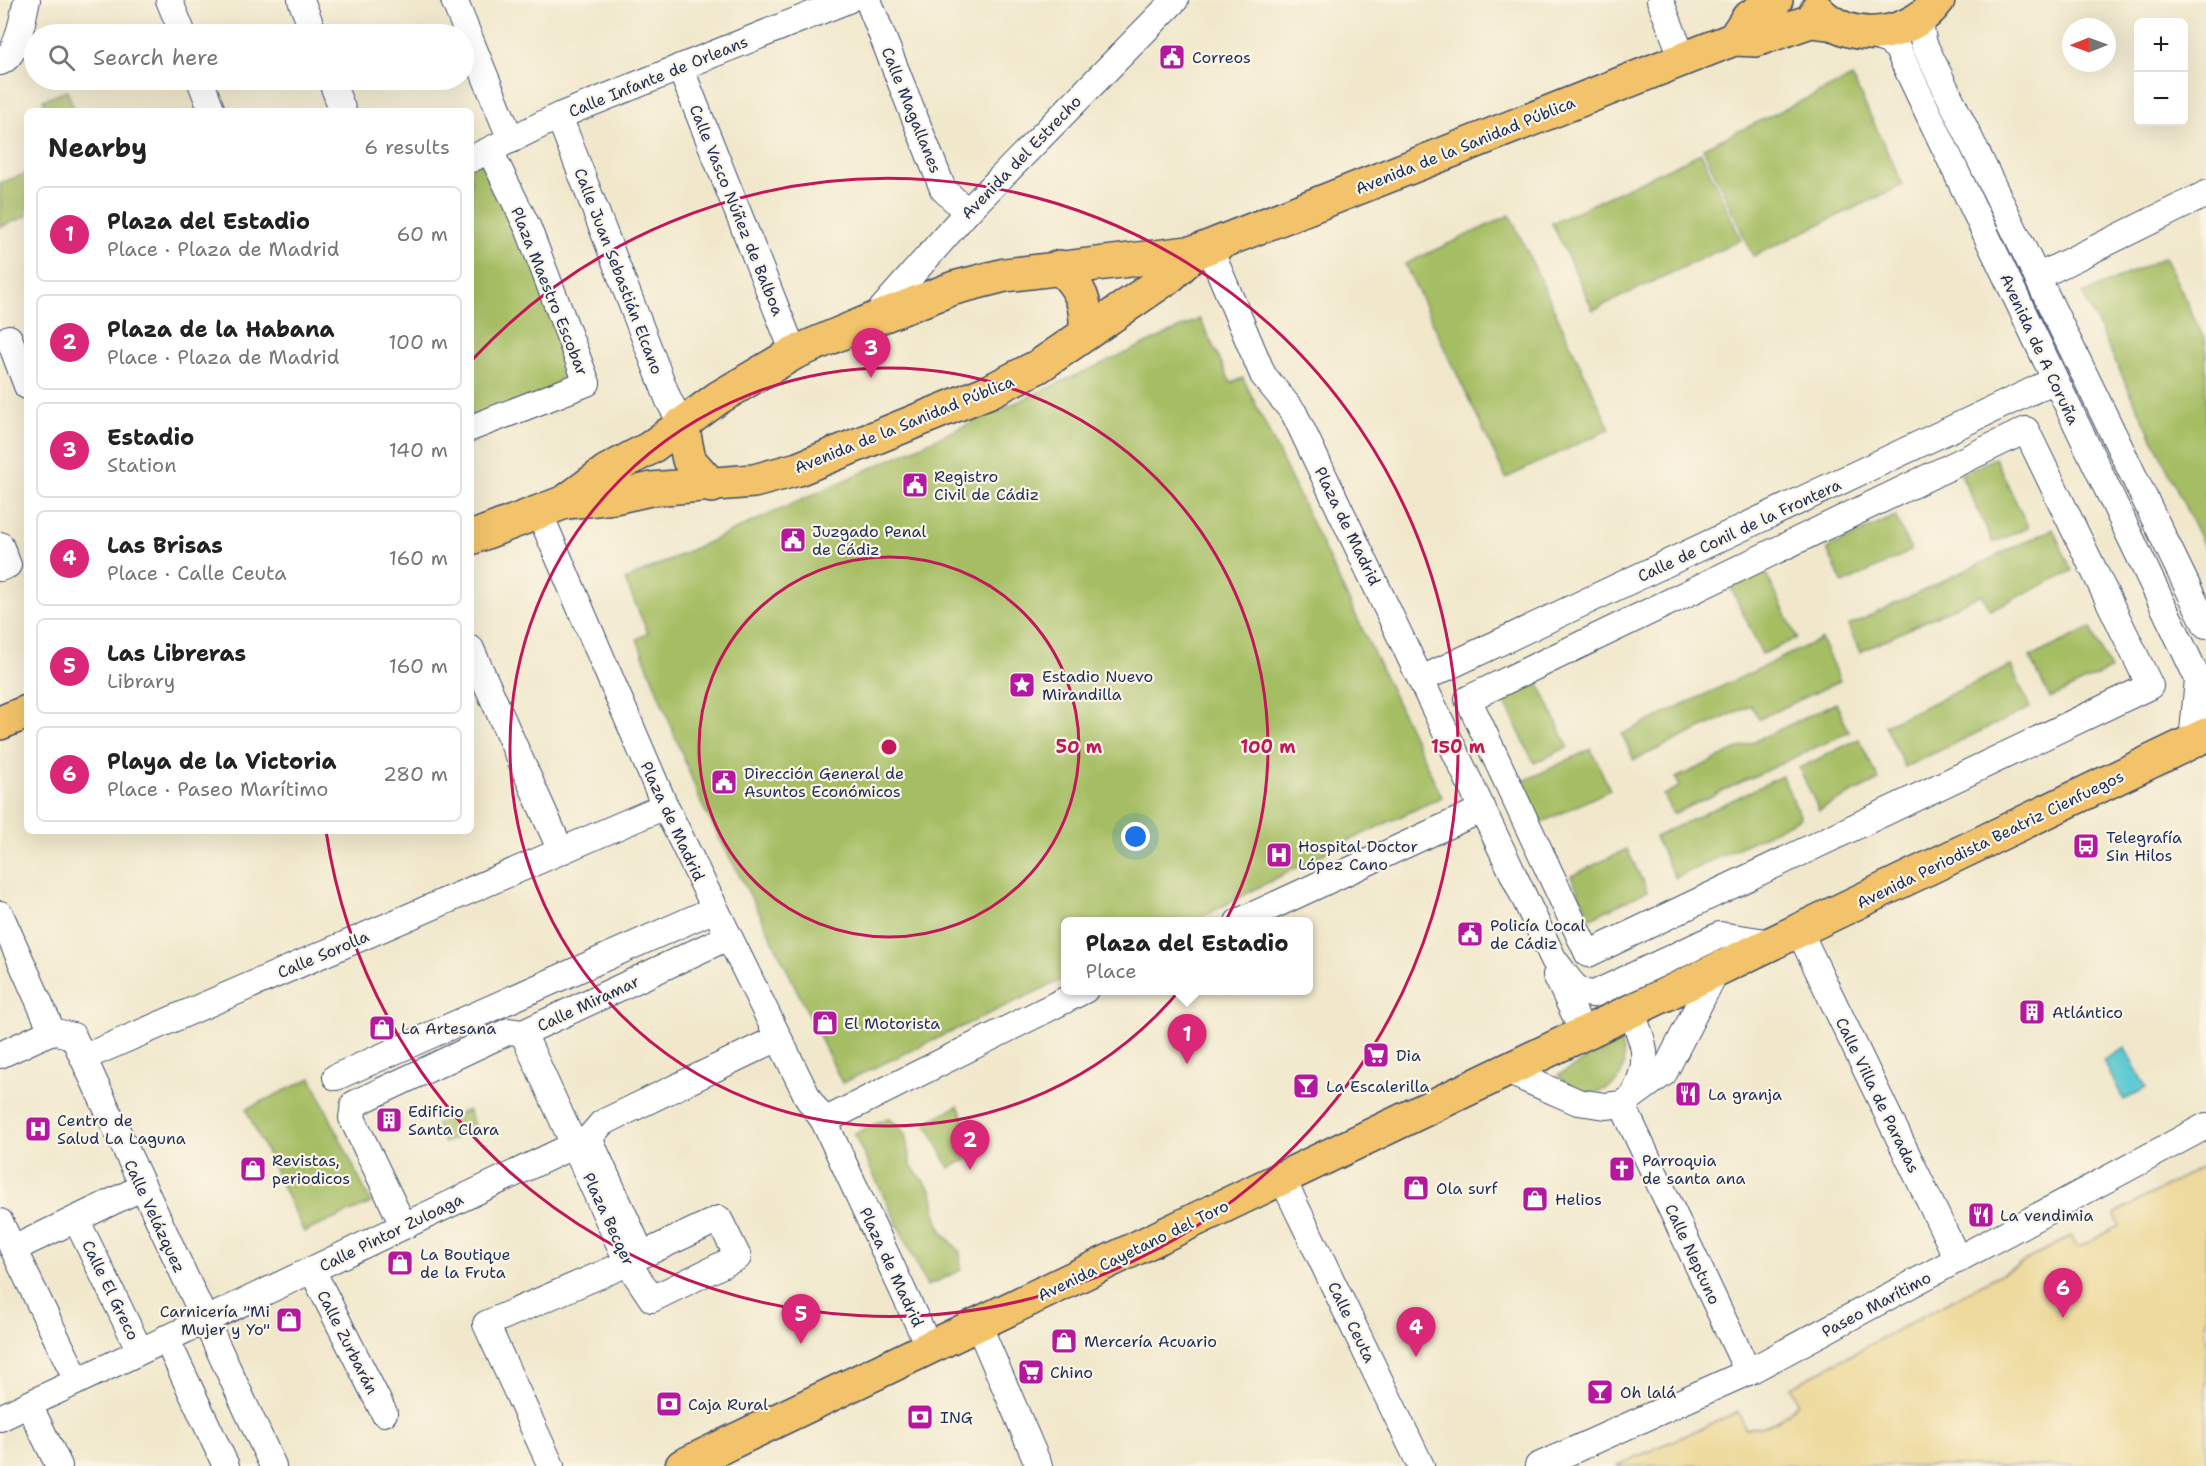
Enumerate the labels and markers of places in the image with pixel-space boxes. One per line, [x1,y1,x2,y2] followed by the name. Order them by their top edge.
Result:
[1157,42,1187,72] public building icon: Correos
[1192,47,1251,68] place label: Correos
[852,328,890,378] pin: 3
[934,466,1039,505] place label: Registro Civil de Cádiz
[900,470,930,500] public building icon: Registro Civil de Cádiz
[812,521,926,560] place label: Juzgado Penal de Cádiz
[778,525,808,555] public building icon: Juzgado Penal de Cádiz
[1042,666,1153,705] place label: Estadio Nuevo Mirandilla
[1007,670,1037,700] place icon: Estadio Nuevo Mirandilla
[879,737,899,757] centre of rings
[744,763,904,802] place label: Dirección General de Asuntos Económicos
[709,767,739,797] public building icon: Dirección General de Asuntos Económicos
[2106,827,2182,866] place label: Telegrafía Sin Hilos
[2071,831,2101,861] bus stop icon: Telegrafía Sin Hilos
[1298,836,1418,875] place label: Hospital Doctor López Cano
[1264,840,1294,870] hospital icon: Hospital Doctor López Cano
[1490,915,1585,954] place label: Policía Local de Cádiz
[1455,919,1485,949] public building icon: Policía Local de Cádiz
[2017,997,2047,1027] building icon: Atlántico
[2052,1002,2123,1023] place label: Atlántico
[810,1008,840,1038] shop icon: El Motorista
[367,1013,397,1043] shop icon: La Artesana
[844,1013,940,1034] place label: El Motorista
[1168,1014,1206,1064] pin: 1
[401,1018,496,1039] place label: La Artesana
[1361,1040,1391,1070] supermarket icon: Dia
[1396,1045,1421,1066] place label: Dia
[1291,1071,1321,1101] bar icon: La Escalerilla
[1326,1076,1429,1097] place label: La Escalerilla
[1673,1079,1703,1109] restaurant icon: La granja
[1708,1084,1782,1105] place label: La granja
[408,1101,499,1140] place label: Edificio Santa Clara
[374,1105,404,1135] building icon: Edificio Santa Clara
[57,1110,186,1149] place label: Centro de Salud La Laguna
[23,1114,53,1144] hospital icon: Centro de Salud La Laguna
[950,1120,990,1170] pin: 2
[272,1150,350,1189] place label: Revistas, periodicos
[1642,1150,1745,1189] place label: Parroquia de santa ana
[238,1154,268,1184] shop icon: Revistas, periodicos
[1607,1154,1637,1184] church icon: Parroquia de santa ana
[1401,1173,1431,1203] shop icon: Ola surf
[1436,1178,1499,1199] place label: Ola surf
[1520,1184,1550,1214] shop icon: Helios
[1555,1189,1602,1210] place label: Helios
[1966,1200,1996,1230] restaurant icon: La vendimia
[2000,1205,2093,1226] place label: La vendimia
[420,1244,511,1283] place label: La Boutique de la Fruta
[385,1248,415,1278] shop icon: La Boutique de la Fruta
[2044,1268,2082,1318] pin: 6
[782,1294,820,1344] pin: 5
[160,1301,270,1340] place label: Carnicería "Mi Mujer y Yo"
[274,1305,304,1335] shop icon: Carnicería "Mi Mujer y Yo"
[1396,1308,1436,1357] pin: 4
[1049,1326,1079,1356] shop icon: Mercería Acuario
[1084,1331,1217,1352] place label: Mercería Acuario
[1016,1357,1046,1387] supermarket icon: Chino
[1050,1362,1093,1383] place label: Chino
[1585,1377,1615,1407] bar icon: Oh lalá
[1620,1382,1676,1403] place label: Oh lalá
[654,1389,684,1419] bank icon: Caja Rural
[688,1394,768,1415] place label: Caja Rural
[905,1402,935,1432] bank icon: ING
[940,1407,973,1428] place label: ING

